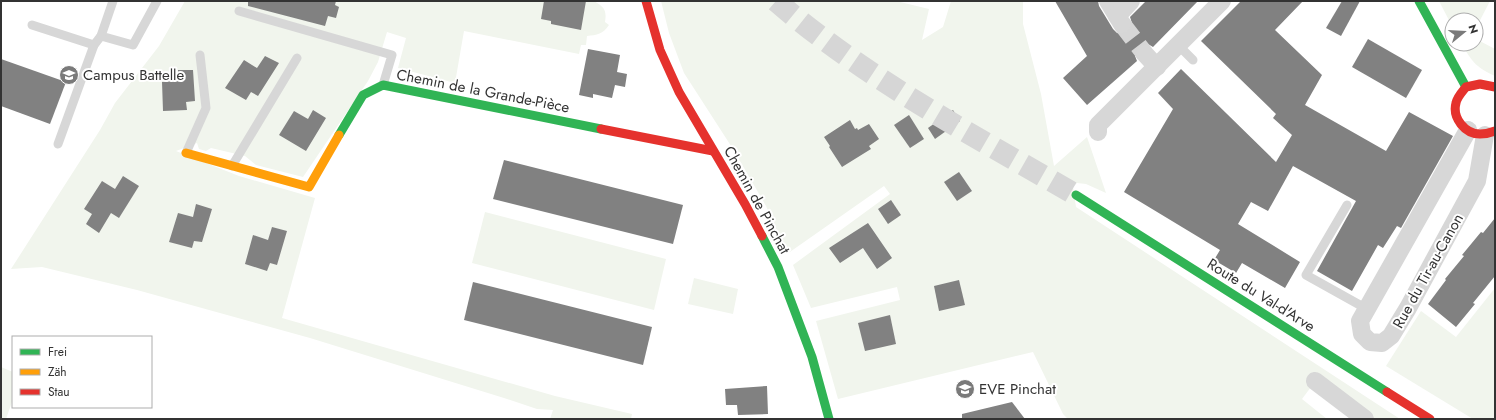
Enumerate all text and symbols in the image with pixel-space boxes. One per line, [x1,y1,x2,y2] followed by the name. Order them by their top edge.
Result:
[1444,12,1484,52] north arrow
[1465,22,1482,36] text: N
[395,63,572,119] street label: Chemin de la Grande-Pièce
[58,64,80,86] school or university icon: Campus Battelle
[83,64,185,86] place label: Campus Battelle
[718,142,796,258] street label: Chemin de Pinchat
[1387,210,1469,332] street label: Rue du Tir-au-Canon
[1203,253,1319,337] street label: Route du Val-d'Arve
[12,336,152,408] legend
[48,343,67,361] text: Frei
[48,363,67,381] text: Zäh
[954,378,976,400] school or university icon: EVE Pinchat
[979,378,1056,400] place label: EVE Pinchat
[48,383,70,401] text: Stau

